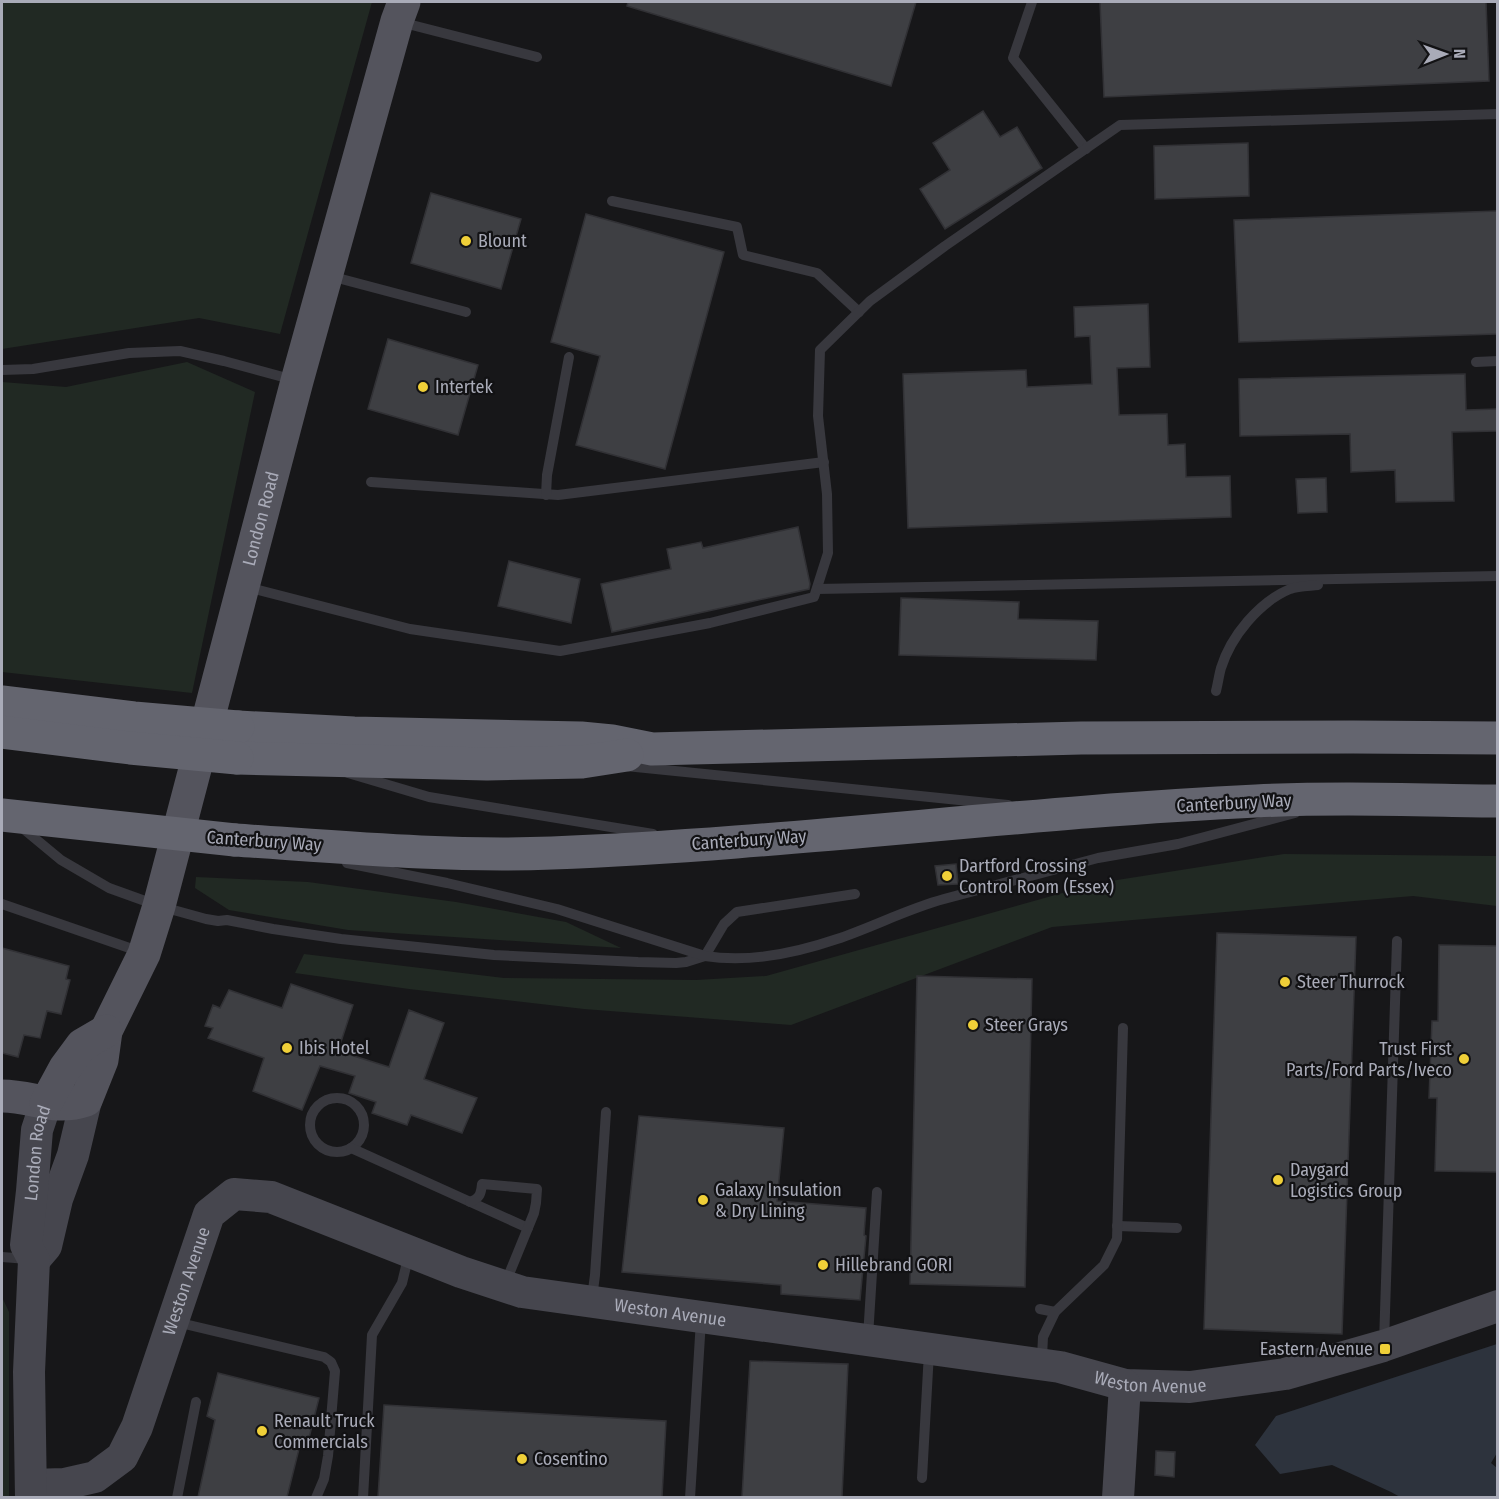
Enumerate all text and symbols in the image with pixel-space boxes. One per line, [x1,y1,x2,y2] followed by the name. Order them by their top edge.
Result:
[1415,24,1475,84] north arrow
[1450,49,1469,59] text: N
[478,230,527,252] place label: Blount
[459,234,473,248] marker: Blount
[435,376,493,398] place label: Intertek
[416,380,430,394] marker: Intertek
[238,469,284,568] street label: London Road
[1176,789,1292,817] street label: Canterbury Way
[691,825,807,855] street label: Canterbury Way
[206,826,322,856] street label: Canterbury Way
[959,855,1114,898] place label: Dartford Crossing Control Room (Essex)
[940,869,954,883] marker: Dartford Crossing Control Room (Essex)
[1297,971,1405,993] place label: Steer Thurrock
[1278,975,1292,989] marker: Steer Thurrock
[985,1014,1068,1036] place label: Steer Grays
[966,1018,980,1032] marker: Steer Grays
[299,1037,370,1059] place label: Ibis Hotel
[1286,1038,1452,1081] place label: Trust First Parts/Ford Parts/Iveco
[280,1041,294,1055] marker: Ibis Hotel
[1457,1052,1471,1066] marker: Trust First Parts/Ford Parts/Iveco
[20,1102,56,1202] street label: London Road
[1290,1159,1402,1202] place label: Daygard Logistics Group
[1271,1173,1285,1187] marker: Daygard Logistics Group
[715,1179,842,1222] place label: Galaxy Insulation & Dry Lining
[696,1193,710,1207] marker: Galaxy Insulation & Dry Lining
[158,1224,215,1338] street label: Weston Avenue
[835,1254,952,1276] place label: Hillebrand GORI
[816,1258,830,1272] marker: Hillebrand GORI
[613,1294,728,1331] street label: Weston Avenue
[1260,1338,1373,1360] place label: Eastern Avenue
[1378,1342,1392,1356] marker: Eastern Avenue
[1092,1366,1208,1398] street label: Weston Avenue
[274,1410,375,1453] place label: Renault Truck Commercials
[255,1424,269,1438] marker: Renault Truck Commercials
[534,1448,608,1470] place label: Cosentino
[515,1452,529,1466] marker: Cosentino

